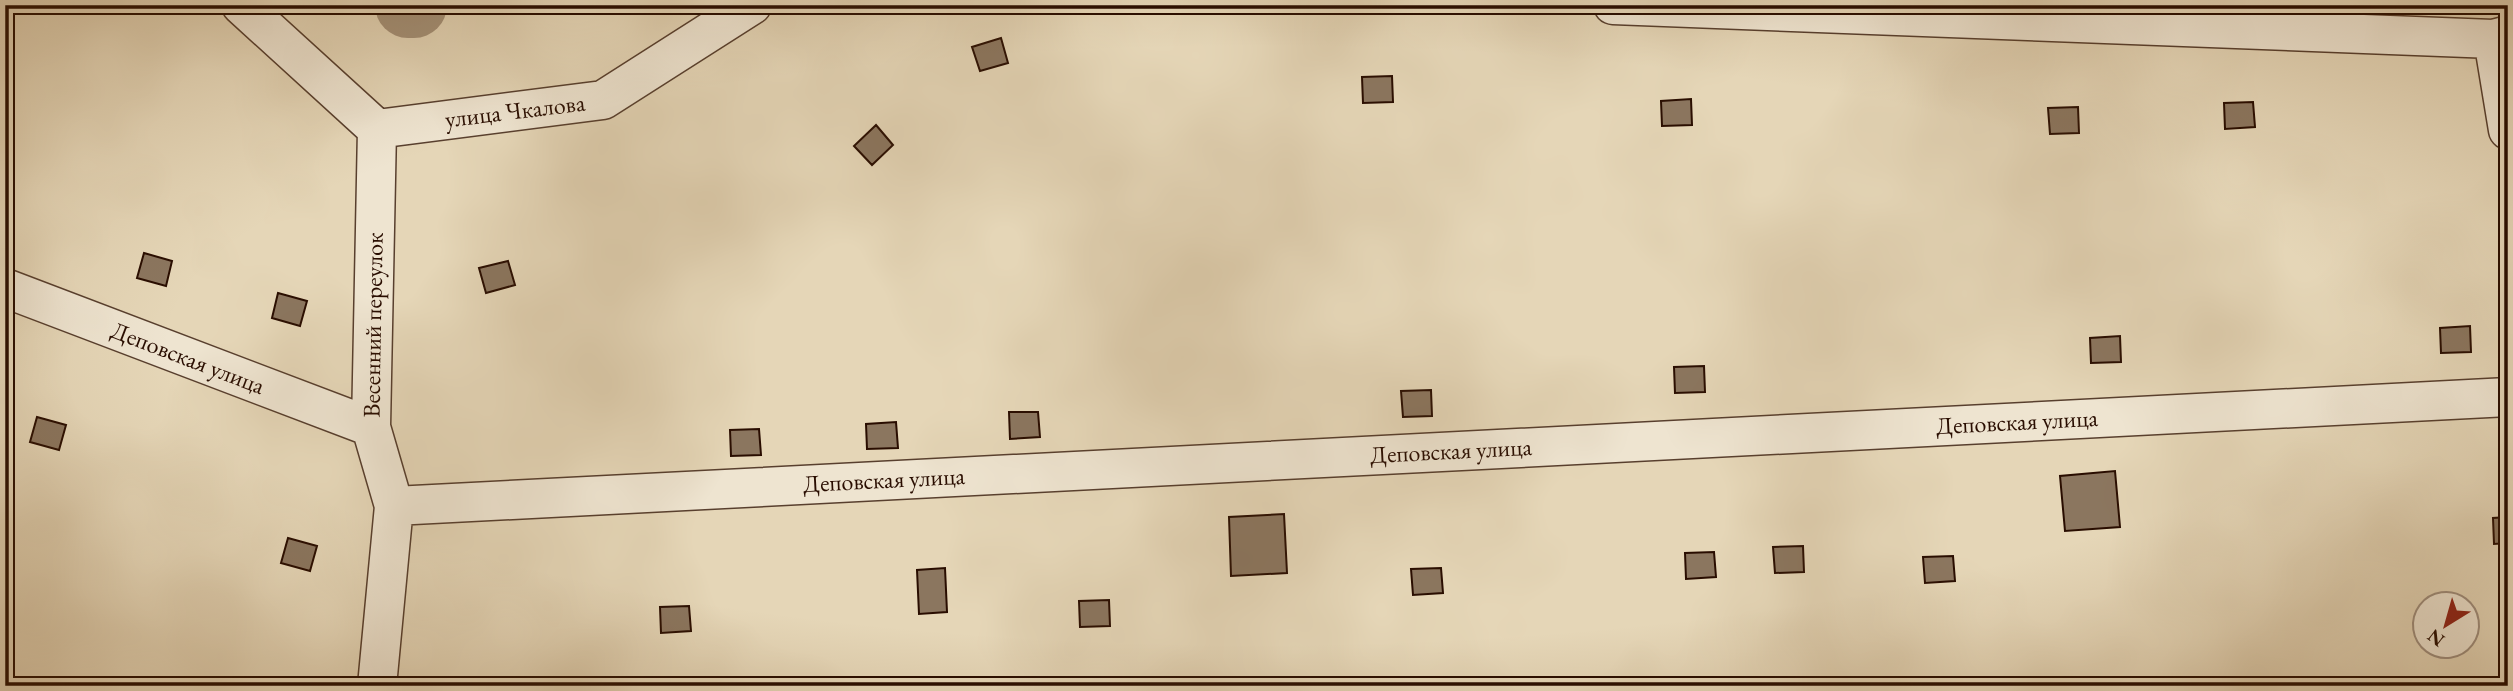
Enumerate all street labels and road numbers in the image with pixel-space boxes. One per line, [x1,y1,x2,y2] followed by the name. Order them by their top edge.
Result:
[443,86,587,134] street label: улица Чкалова
[355,232,390,418] street label: Весенний переулок
[107,314,270,401] street label: Деповская улица
[1935,402,2099,441] street label: Деповская улица
[1369,431,1533,470] street label: Деповская улица
[802,460,966,499] street label: Деповская улица

